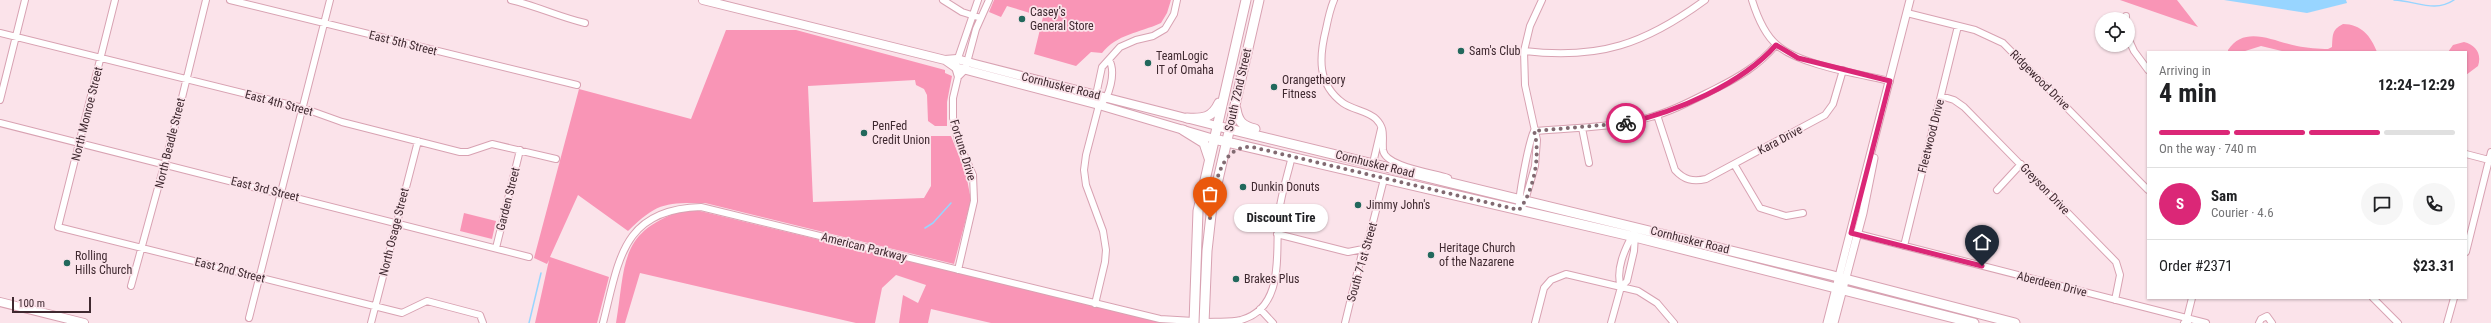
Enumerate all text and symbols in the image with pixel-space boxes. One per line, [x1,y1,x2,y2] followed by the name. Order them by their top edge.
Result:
[1030,5,1094,33] place label: Casey's General Store
[2095,12,2135,52] map controls
[2095,12,2135,52] button: locate
[1017,14,1027,24] marker: Casey's General Store
[368,28,439,58] street label: East 5th Street
[1469,44,1521,58] place label: Sam's Club
[1456,46,1466,56] marker: Sam's Club
[1222,47,1254,133] street label: South 72nd Street
[2007,47,2073,113] street label: Ridgewood Drive
[1156,49,1214,77] place label: TeamLogic IT of Omaha
[1143,58,1153,68] marker: TeamLogic IT of Omaha
[2159,63,2211,78] text: Arriving in
[69,65,106,162] street label: North Monroe Street
[1020,69,1102,103] street label: Cornhusker Road
[1282,73,1346,101] place label: Orangetheory Fitness
[2378,76,2455,94] text: 12:24–12:29
[2159,78,2217,108] text: 4 min
[1269,82,1279,92] marker: Orangetheory Fitness
[244,87,315,119] street label: East 4th Street
[152,96,188,190] street label: North Beadle Street
[1915,97,1947,174] street label: Fleetwood Drive
[1606,103,1646,143] courier
[1615,112,1637,134] icon: bike
[947,118,979,183] street label: Fortune Drive
[872,119,930,147] place label: PenFed Credit Union
[1755,122,1805,157] street label: Kara Drive
[859,128,869,138] marker: PenFed Credit Union
[2159,141,2256,156] text: On the way · 740 m
[1334,147,1416,181] street label: Cornhusker Road
[2017,161,2073,218] street label: Greyson Drive
[493,166,523,232] street label: Garden Street
[229,174,301,204] street label: East 3rd Street
[1193,177,1227,218] pin
[1251,180,1320,194] place label: Dunkin Donuts
[1238,182,1248,192] marker: Dunkin Donuts
[1199,183,1221,205] icon: bag
[2361,183,2403,225] button: chat
[2413,183,2455,225] button: phone
[376,186,412,278] street label: North Osage Street
[2211,187,2237,205] text: Sam
[2176,195,2184,213] text: S
[1366,198,1430,212] place label: Jimmy John's
[1353,200,1363,210] marker: Jimmy John's
[1234,204,1328,232] callout: Discount Tire
[2211,205,2274,220] text: Courier · 4.6
[1246,210,1316,225] text: Discount Tire
[1344,220,1380,303] street label: South 71st Street
[1649,223,1731,257] street label: Cornhusker Road
[1965,225,1999,266] pin
[820,230,908,264] street label: American Parkway
[1971,231,1993,253] icon: home
[1439,241,1516,269] place label: Heritage Church of the Nazarene
[75,249,132,277] place label: Rolling Hills Church
[1426,250,1436,260] marker: Heritage Church of the Nazarene
[193,254,267,286] street label: East 2nd Street
[2159,257,2233,275] text: Order #2371
[2413,257,2455,275] text: $23.31
[62,258,72,268] marker: Rolling Hills Church
[2016,269,2089,300] street label: Aberdeen Drive
[1244,272,1300,286] place label: Brakes Plus
[1231,274,1241,284] marker: Brakes Plus
[12,295,91,314] scale bar
[18,297,45,310] text: 100 m

